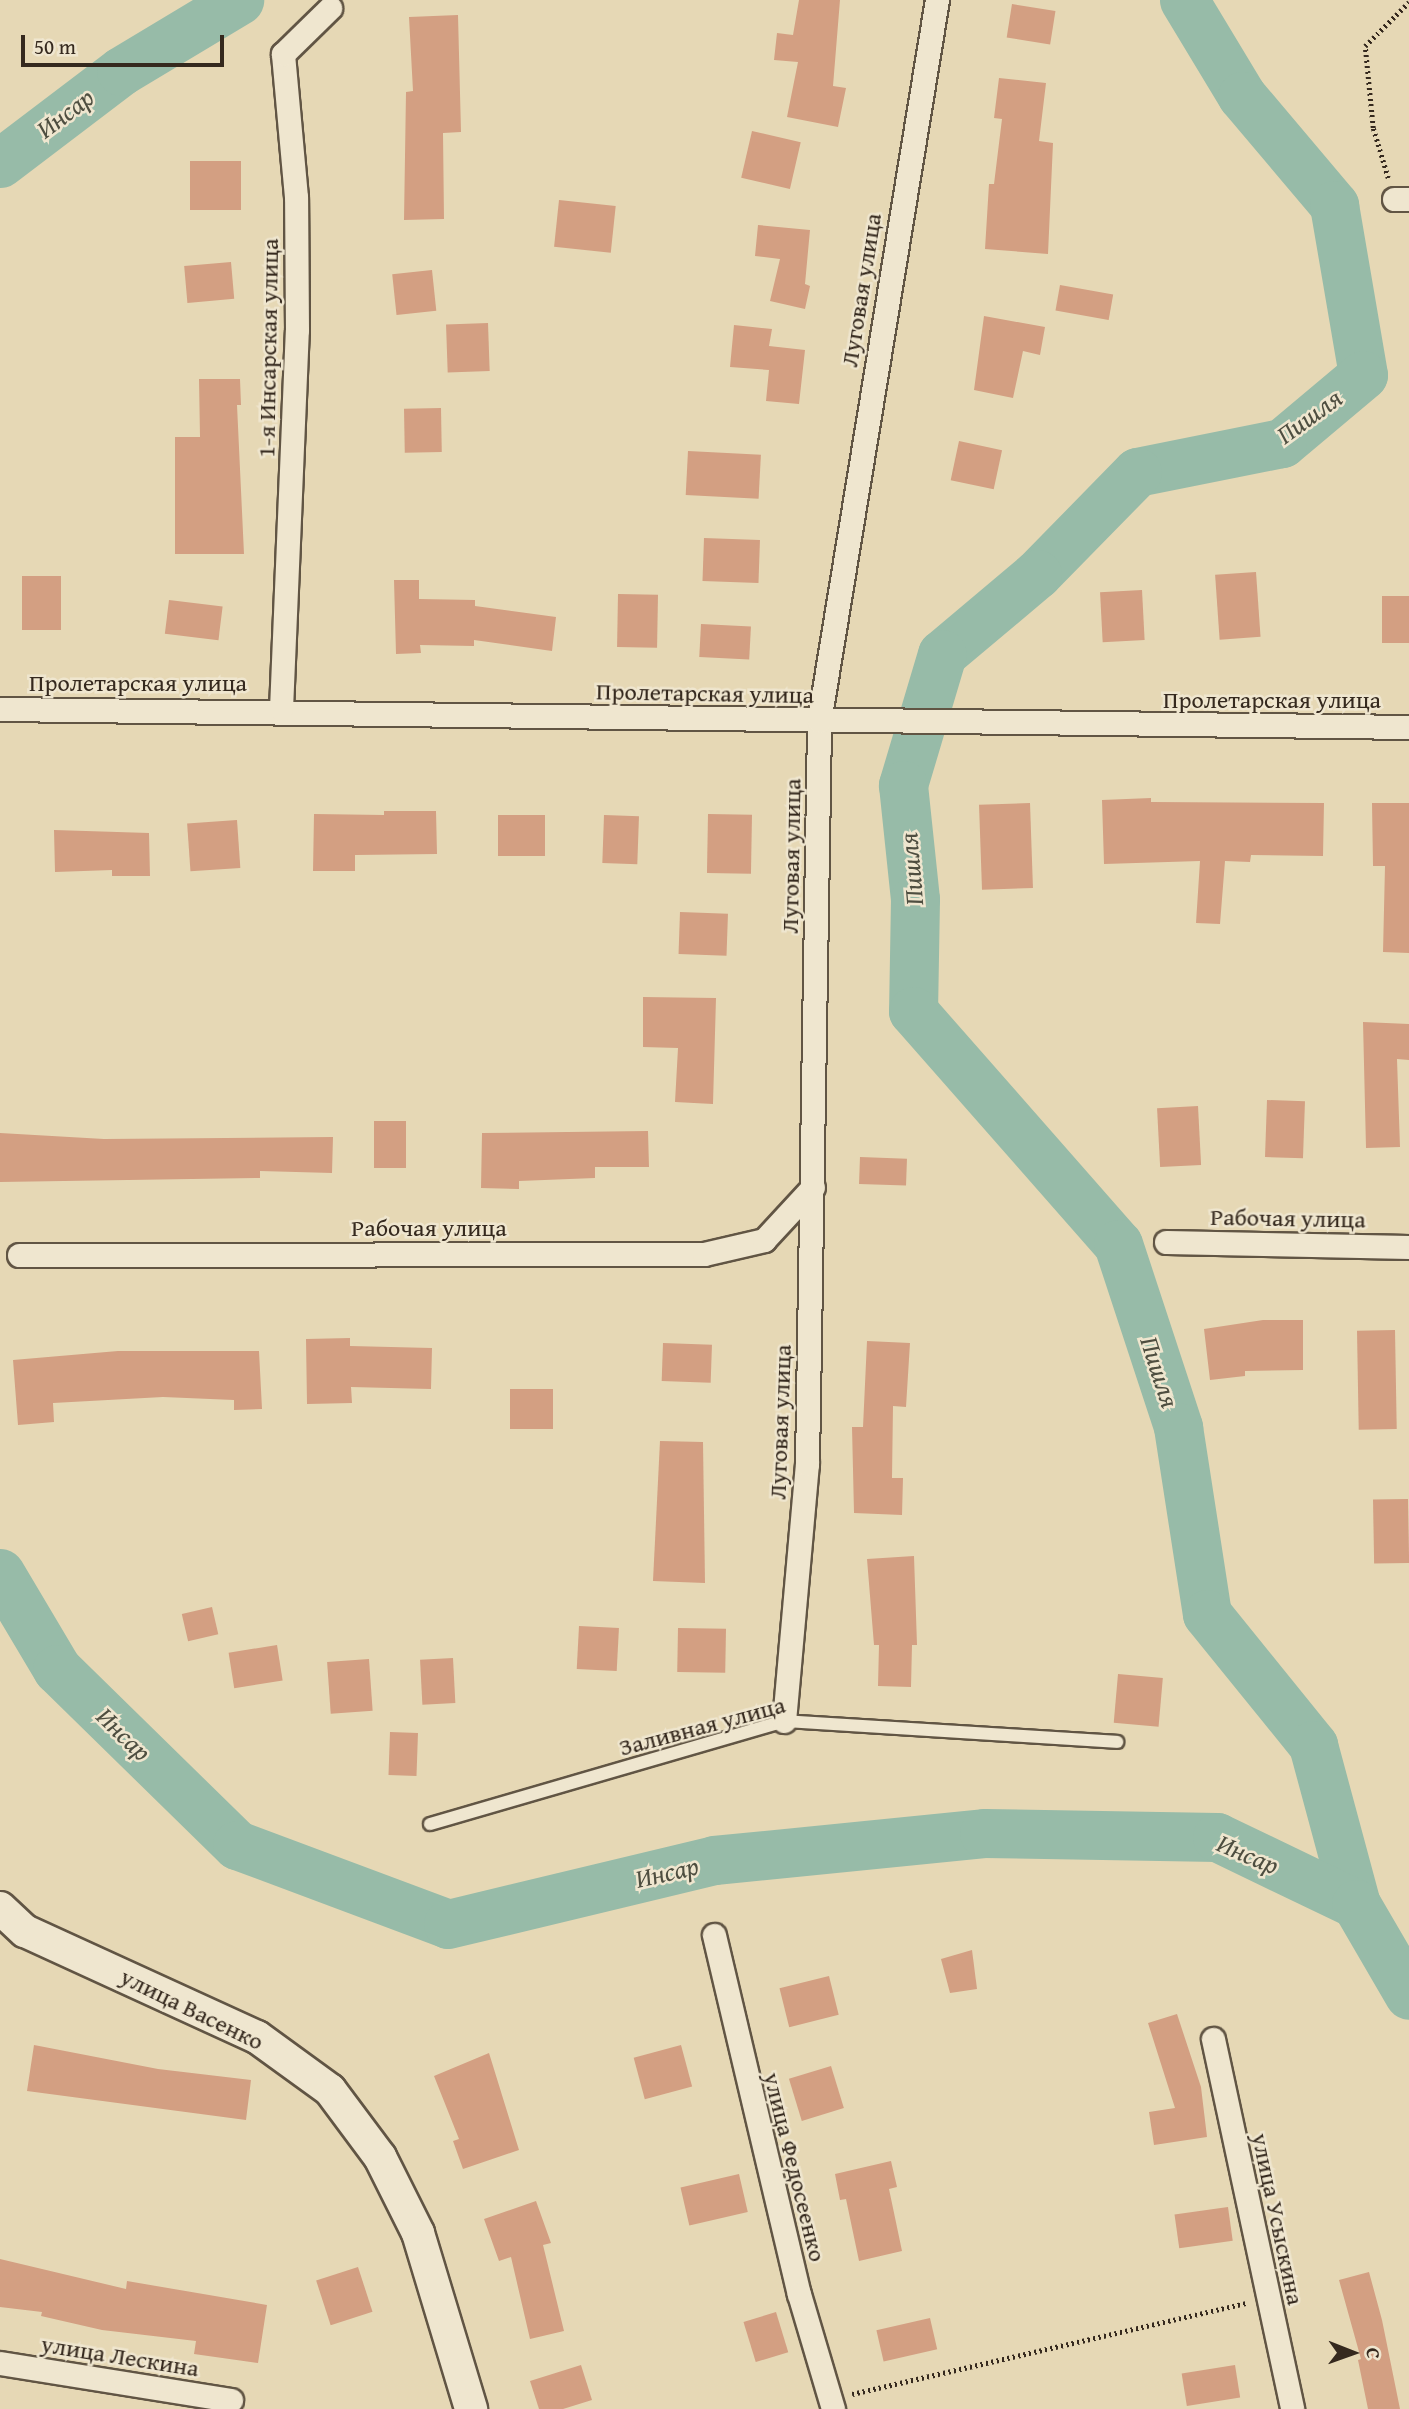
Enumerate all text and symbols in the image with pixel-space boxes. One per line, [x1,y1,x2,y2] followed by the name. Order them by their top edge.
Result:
[24,21,228,65] scale bar
[34,31,76,62] text: 50 m
[30,81,100,145] water label: Инсар
[835,211,887,369] street label: Луговая улица
[252,238,284,458] street label: 1-я Инсарская улица
[1270,382,1348,450] water label: Пишля
[29,669,247,697] street label: Пролетарская улица
[596,677,814,709] street label: Пролетарская улица
[1163,686,1381,714] street label: Пролетарская улица
[775,778,807,934] street label: Луговая улица
[892,831,930,907] water label: Пишля
[1210,1202,1366,1234] street label: Рабочая улица
[351,1214,507,1242] street label: Рабочая улица
[1134,1332,1186,1412] water label: Пишля
[763,1344,797,1500] street label: Луговая улица
[616,1690,788,1762] street label: Заливная улица
[90,1701,158,1767] water label: Инсар
[1212,1827,1284,1881] water label: Инсар
[632,1850,702,1894] water label: Инсар
[116,1962,268,2056] street label: улица Васенко
[758,2069,832,2265] street label: улица Федосеенко
[1246,2130,1310,2308] street label: улица Усыскина
[1318,2318,1388,2388] north arrow
[39,2329,201,2383] street label: улица Лескина
[1360,2348,1388,2359] text: С

